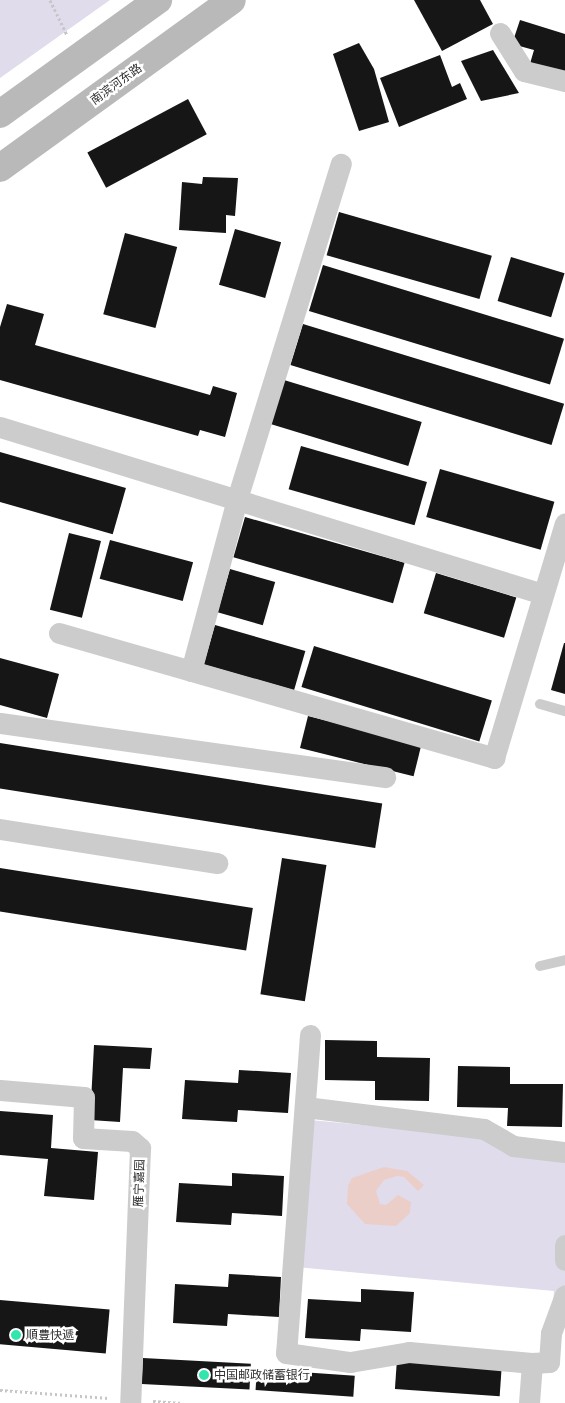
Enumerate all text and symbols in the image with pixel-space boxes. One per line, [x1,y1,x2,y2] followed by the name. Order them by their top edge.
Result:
[87,61,145,107] street label: 南滨河东路
[131,1159,147,1207] street label: 雁宁嘉园
[26,1328,74,1342] place label: 順豊快遞
[10,1329,22,1341] marker: 順豊快遞
[214,1368,310,1382] place label: 中国邮政储蓄银行
[198,1369,210,1381] marker: 中国邮政储蓄银行

